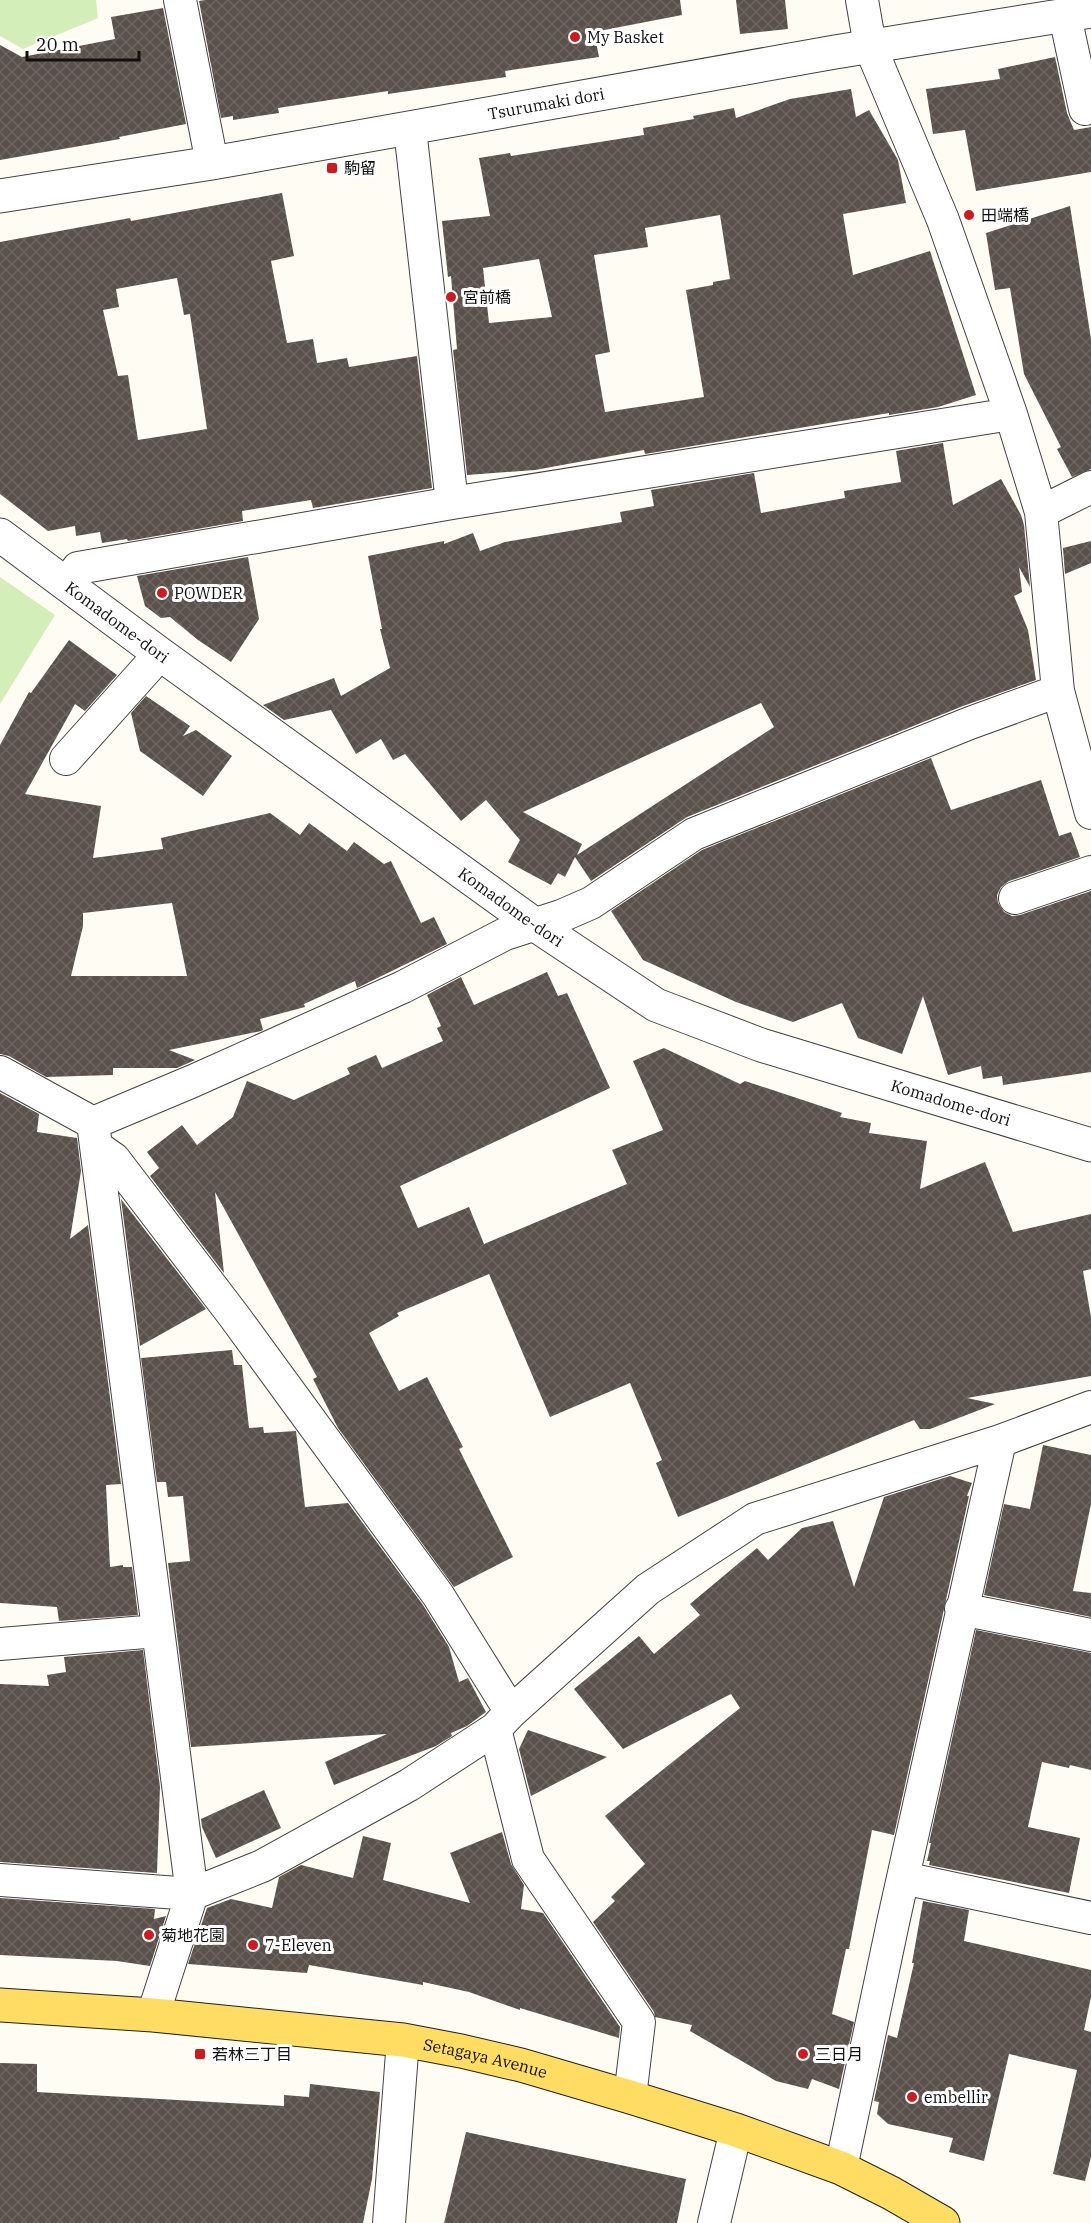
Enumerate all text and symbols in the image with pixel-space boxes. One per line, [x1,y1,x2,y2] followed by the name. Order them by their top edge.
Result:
[27,24,140,62] scale bar
[587,27,664,47] place label: My Basket
[568,30,582,44] marker: My Basket
[36,33,79,56] text: 20 m
[486,83,606,124] street label: Tsurumaki dori
[344,158,376,178] place label: 駒留
[325,161,339,175] marker: 駒留
[981,205,1029,225] place label: 田端橋
[962,208,976,222] marker: 田端橋
[463,287,511,307] place label: 宮前橋
[444,290,458,304] marker: 宮前橋
[61,577,173,667] street label: Komadome-dori
[174,583,243,603] place label: POWDER
[155,586,169,600] marker: POWDER
[455,863,567,951] street label: Komadome-dori
[889,1075,1013,1130] street label: Komadome-dori
[161,1925,225,1945] place label: 菊地花園
[142,1928,156,1942] marker: 菊地花園
[265,1935,332,1955] place label: 7-Eleven
[246,1938,260,1952] marker: 7-Eleven
[422,2034,550,2082] street label: Setagaya Avenue
[212,2044,292,2064] place label: 若林三丁目
[815,2044,863,2064] place label: 三日月
[193,2047,207,2061] marker: 若林三丁目
[796,2047,810,2061] marker: 三日月
[924,2087,988,2107] place label: embellir
[905,2090,919,2104] marker: embellir

